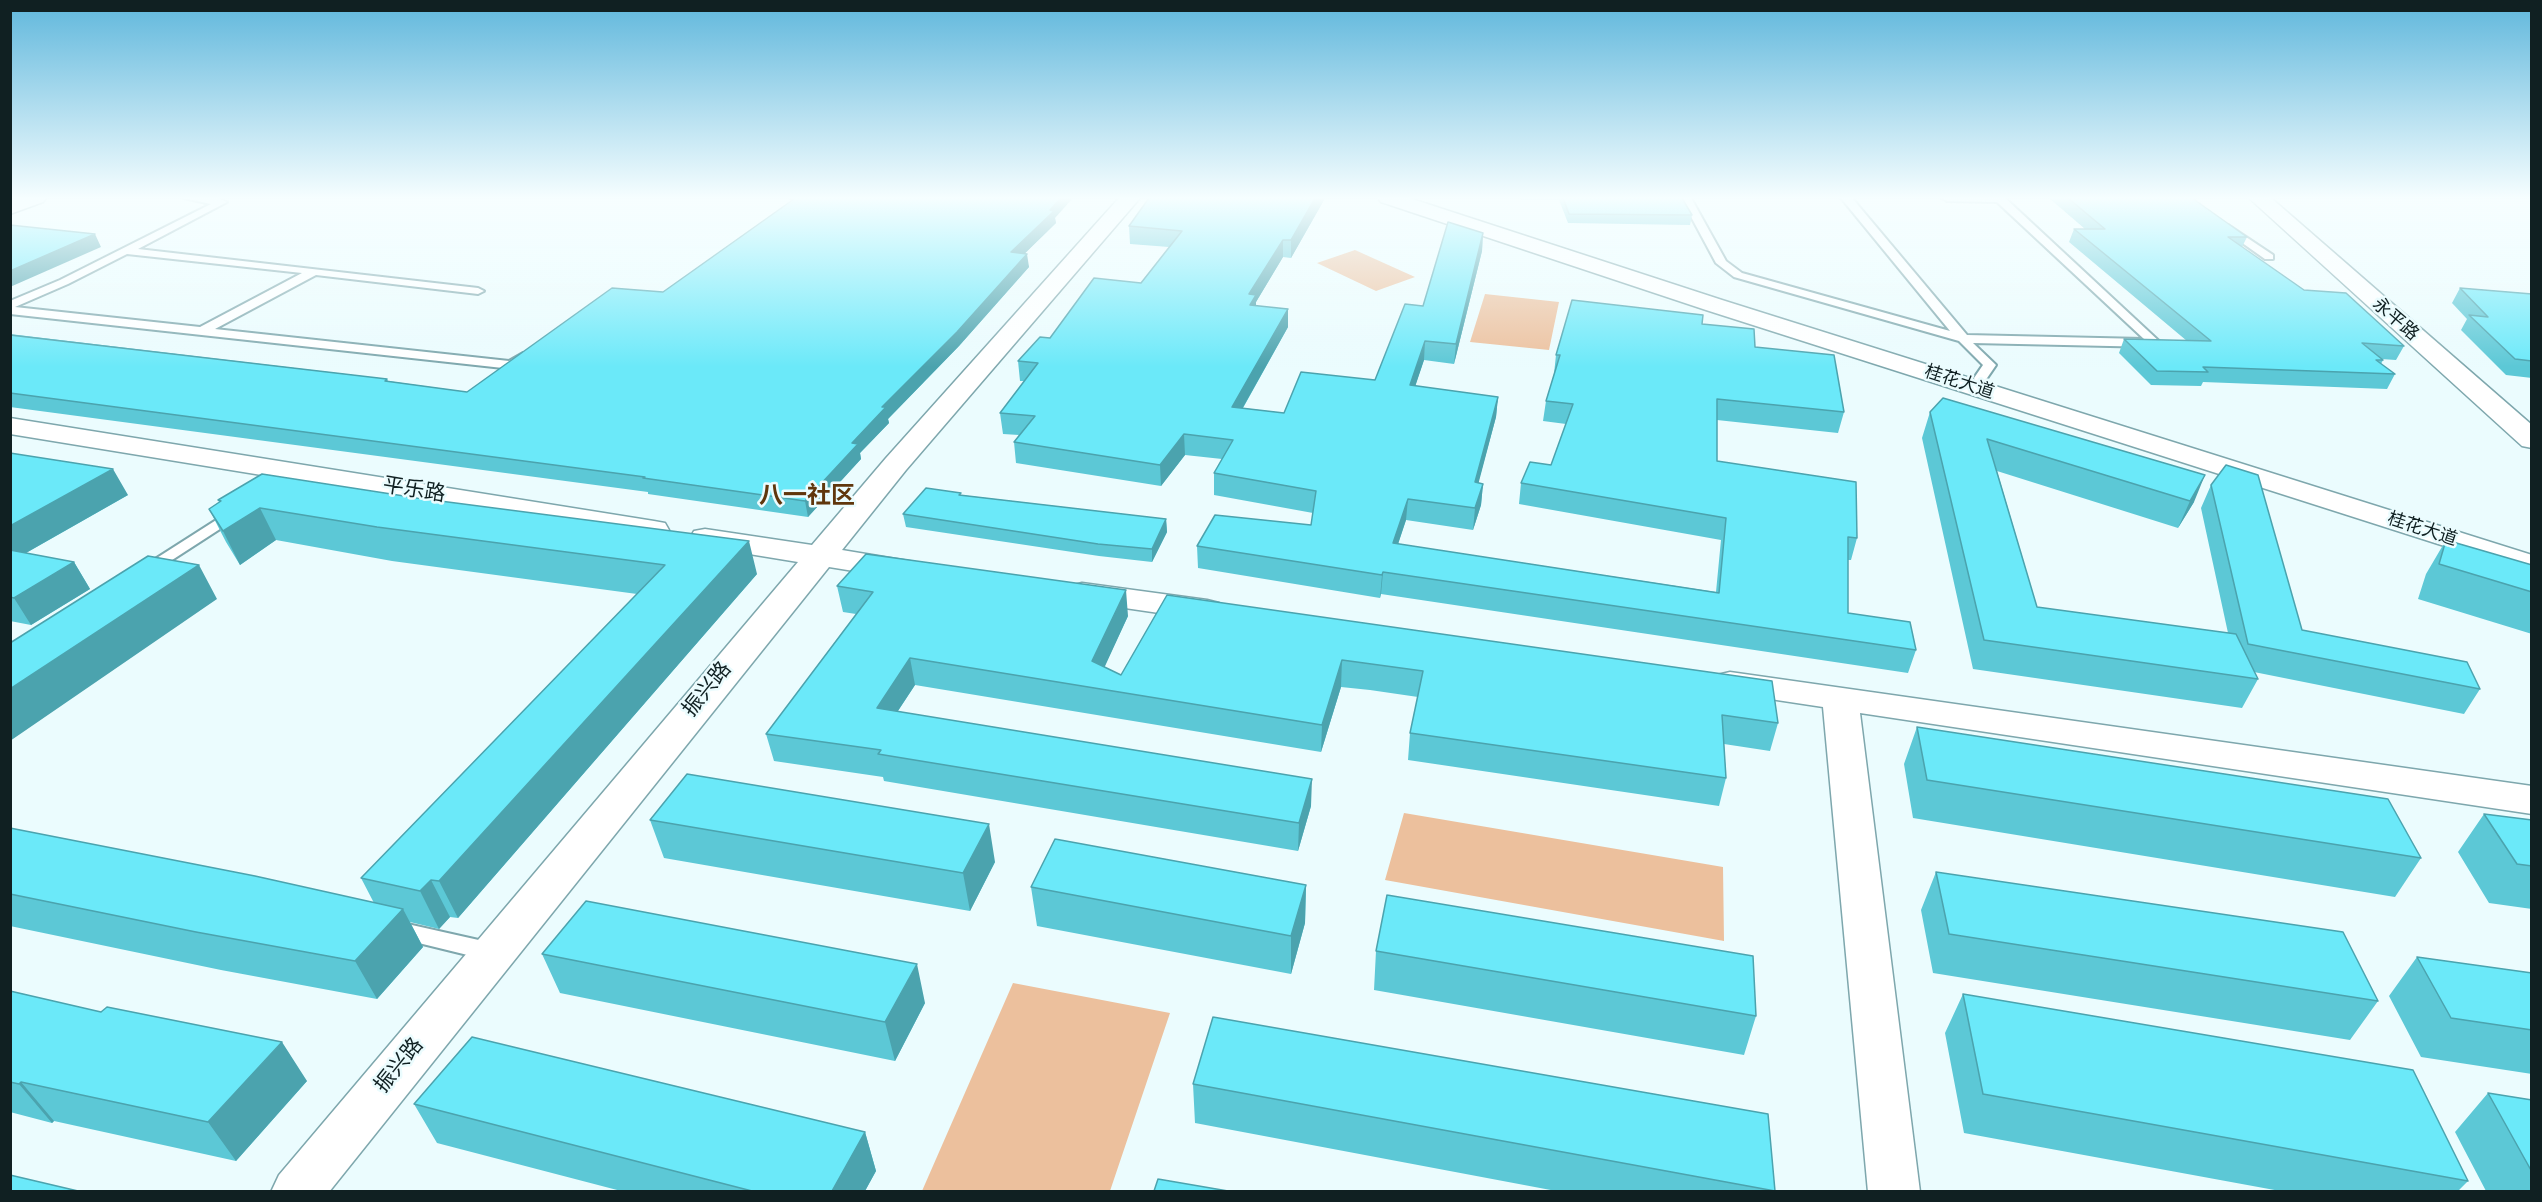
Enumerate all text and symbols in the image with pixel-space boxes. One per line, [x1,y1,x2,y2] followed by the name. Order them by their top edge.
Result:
[2368,294,2422,346] street label: 永平路
[1921,362,1997,404] street label: 桂花大道
[381,474,447,508] street label: 平乐路
[759,483,855,511] district label: 八一社区
[2384,509,2460,551] street label: 桂花大道
[678,658,738,722] street label: 振兴路
[370,1034,430,1098] street label: 振兴路

